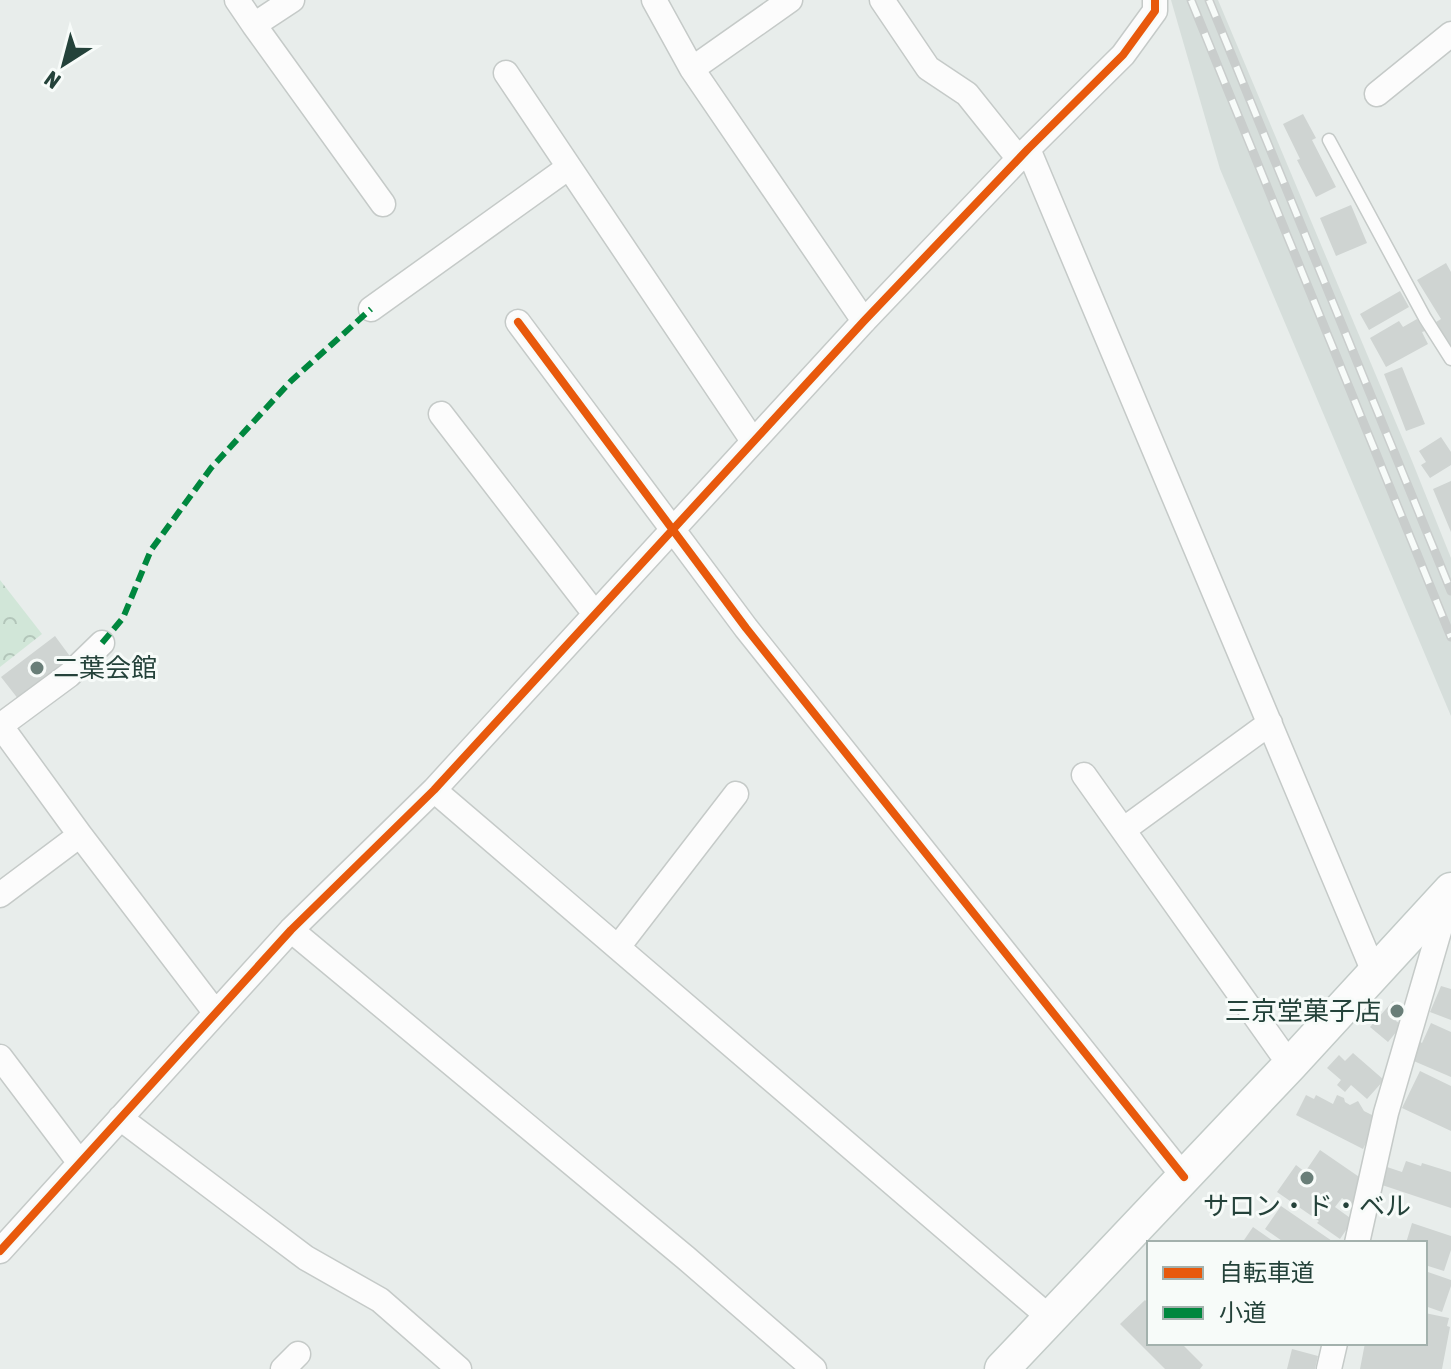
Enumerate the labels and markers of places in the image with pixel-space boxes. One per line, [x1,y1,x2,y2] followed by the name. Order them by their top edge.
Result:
[53,653,157,683] place label: 二葉会館
[28,659,46,677] marker: 二葉会館
[1225,996,1381,1026] place label: 三京堂菓子店
[1388,1002,1406,1020] marker: 三京堂菓子店
[1298,1169,1316,1187] marker: サロン・ド・ベル
[1203,1191,1411,1221] place label: サロン・ド・ベル

